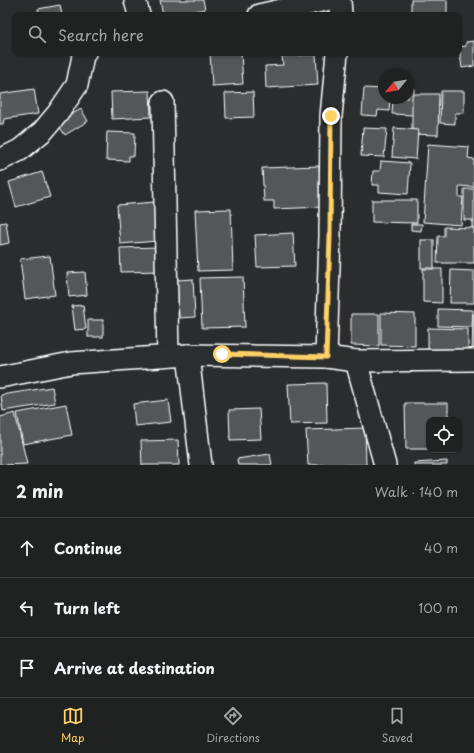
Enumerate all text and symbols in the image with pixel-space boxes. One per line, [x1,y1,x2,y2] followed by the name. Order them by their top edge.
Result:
[12,12,462,56] search box
[26,23,48,45] icon: search
[58,23,144,46] text: Search here
[378,68,414,104] north arrow
[322,107,340,125] route end
[213,345,231,363] route start
[426,417,462,453] map controls
[426,417,462,453] button: locate
[16,478,63,504] text: 2 min
[375,482,458,501] text: Walk · 140 m
[54,536,122,559] text: Continue
[16,537,38,559] icon: ahead
[424,538,458,557] text: 40 m
[54,596,120,619] text: Turn left
[16,597,38,619] icon: left
[418,598,458,617] text: 100 m
[54,656,215,679] text: Arrive at destination
[16,657,38,679] icon: arrive
[61,705,84,746] tab: Map
[206,705,260,746] tab: Directions
[382,705,413,746] tab: Saved

